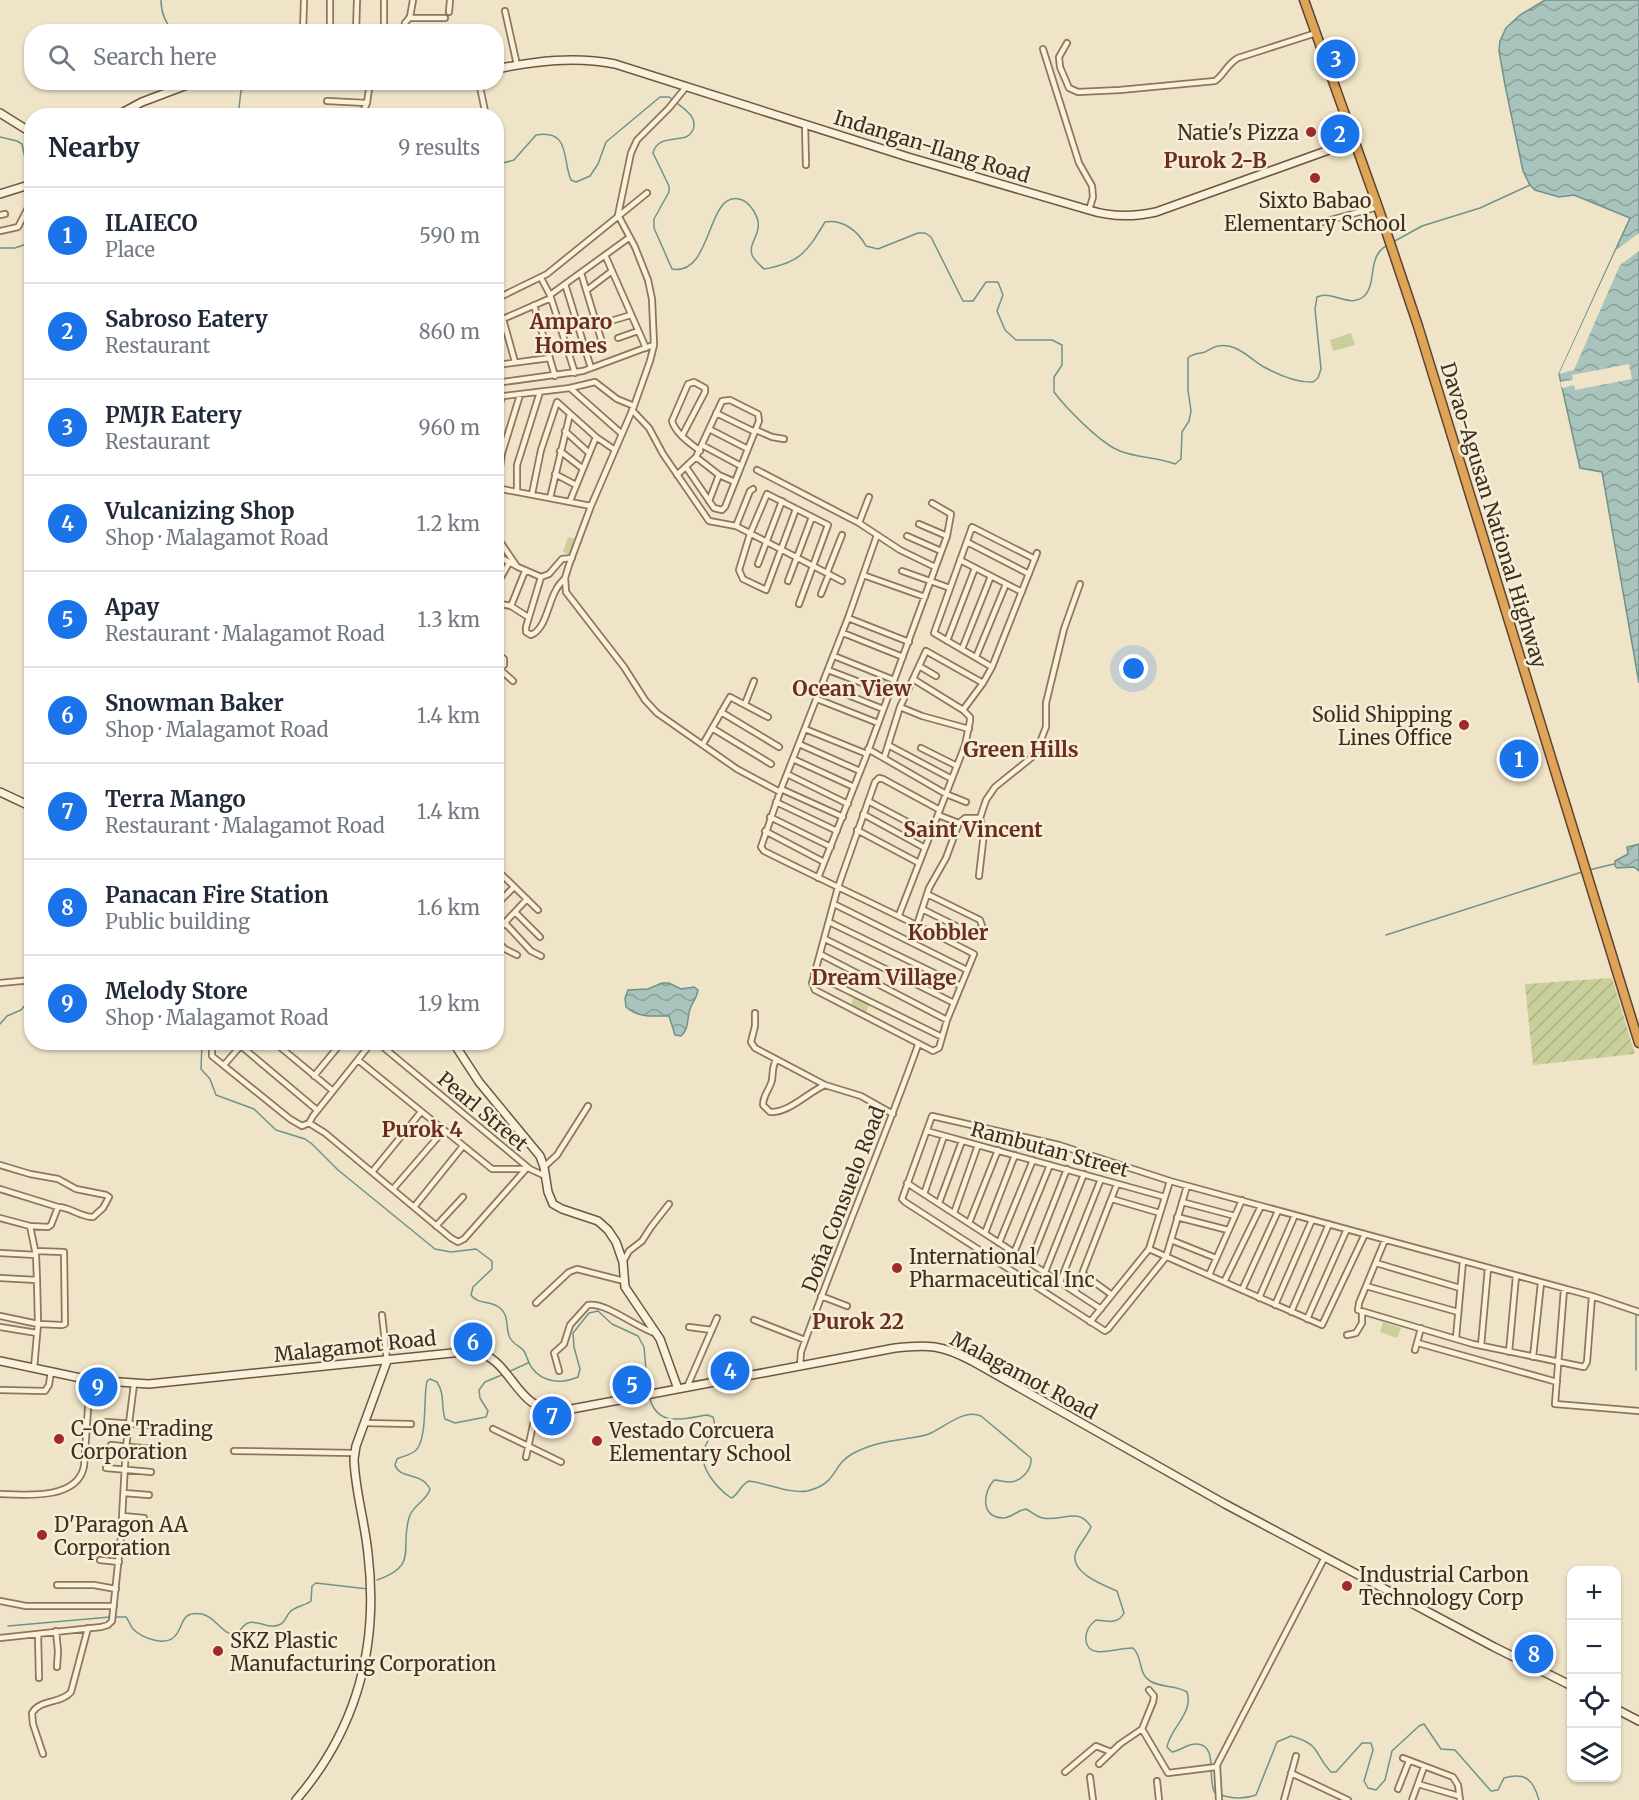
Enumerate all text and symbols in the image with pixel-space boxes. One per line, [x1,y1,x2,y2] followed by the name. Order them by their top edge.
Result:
[24,24,504,90] search box
[1316,36,1356,82] pin: 3
[45,41,78,74] icon: search
[93,43,216,71] text: Search here
[831,104,1033,188] street label: Indangan-Ilang Road
[1320,112,1360,156] pin: 2
[1177,120,1299,145] place label: Natie's Pizza
[1304,125,1318,139] marker: Natie's Pizza
[48,131,140,164] text: Nearby
[398,135,480,160] text: 9 results
[1163,147,1267,174] district label: Purok 2-B
[1308,171,1322,185] marker: Sixto Babao Elementary School
[1224,188,1406,236] place label: Sixto Babao Elementary School
[105,209,198,237] text: ILAIECO
[63,223,72,248] text: 1
[419,223,480,248] text: 590 m
[105,237,155,262] text: Place
[105,305,268,333] text: Sabroso Eatery
[529,308,612,359] district label: Amparo Homes
[62,319,73,344] text: 2
[419,319,480,344] text: 860 m
[105,333,210,358] text: Restaurant
[1435,359,1553,671] street label: Davao-Agusan National Highway
[105,401,242,429] text: PMJR Eatery
[62,415,73,440] text: 3
[418,415,480,440] text: 960 m
[105,429,210,454] text: Restaurant
[105,497,295,525] text: Vulcanizing Shop
[61,511,74,536] text: 4
[417,511,480,536] text: 1.2 km
[105,525,329,550] text: Shop · Malagamot Road
[105,593,159,621] text: Apay
[62,607,73,632] text: 5
[418,607,480,632] text: 1.3 km
[105,621,385,646] text: Restaurant · Malagamot Road
[1119,654,1148,683] your location
[792,675,913,702] district label: Ocean View
[105,689,284,717] text: Snowman Baker
[1312,702,1452,750] place label: Solid Shipping Lines Office
[61,703,74,728] text: 6
[417,703,480,728] text: 1.4 km
[105,717,329,742] text: Shop · Malagamot Road
[1457,718,1471,732] marker: Solid Shipping Lines Office
[963,736,1079,763] district label: Green Hills
[1500,736,1538,782] pin: 1
[105,785,246,813] text: Terra Mango
[62,799,74,824] text: 7
[417,799,480,824] text: 1.4 km
[105,813,385,838] text: Restaurant · Malagamot Road
[903,816,1043,843] district label: Saint Vincent
[105,881,329,909] text: Panacan Fire Station
[61,895,74,920] text: 8
[417,895,480,920] text: 1.6 km
[105,909,250,934] text: Public building
[907,919,989,946] district label: Kobbler
[811,964,957,991] district label: Dream Village
[105,977,248,1005] text: Melody Store
[61,991,74,1016] text: 9
[418,991,480,1016] text: 1.9 km
[105,1005,329,1030] text: Shop · Malagamot Road
[433,1066,533,1156] street label: Pearl Street
[796,1102,890,1296] street label: Doña Consuelo Road
[382,1116,462,1143] district label: Purok 4
[968,1116,1132,1182] street label: Rambutan Street
[909,1244,1095,1292] place label: International Pharmaceutical Inc
[890,1261,904,1275] marker: International Pharmaceutical Inc
[812,1308,904,1335] district label: Purok 22
[454,1320,492,1364] pin: 6
[273,1325,437,1367] street label: Malagamot Road
[946,1326,1102,1424] street label: Malagamot Road
[710,1348,750,1394] pin: 4
[612,1362,652,1408] pin: 5
[78,1364,118,1410] pin: 9
[532,1394,572,1438] pin: 7
[71,1416,213,1464] place label: C-One Trading Corporation
[608,1418,791,1466] place label: Vestado Corcuera Elementary School
[52,1432,66,1446] marker: C-One Trading Corporation
[590,1434,604,1448] marker: Vestado Corcuera Elementary School
[54,1512,189,1560] place label: D'Paragon AA Corporation
[35,1528,49,1542] marker: D'Paragon AA Corporation
[1359,1562,1529,1610] place label: Industrial Carbon Technology Corp
[1567,1566,1621,1782] map controls
[1567,1566,1621,1620] button: +
[1340,1579,1354,1593] marker: Industrial Carbon Technology Corp
[1567,1620,1621,1674] button: −
[230,1628,496,1676] place label: SKZ Plastic Manufacturing Corporation
[1514,1632,1553,1676] pin: 8
[211,1644,225,1658] marker: SKZ Plastic Manufacturing Corporation
[1567,1674,1621,1728] button: locate
[1567,1728,1621,1782] button: layers

